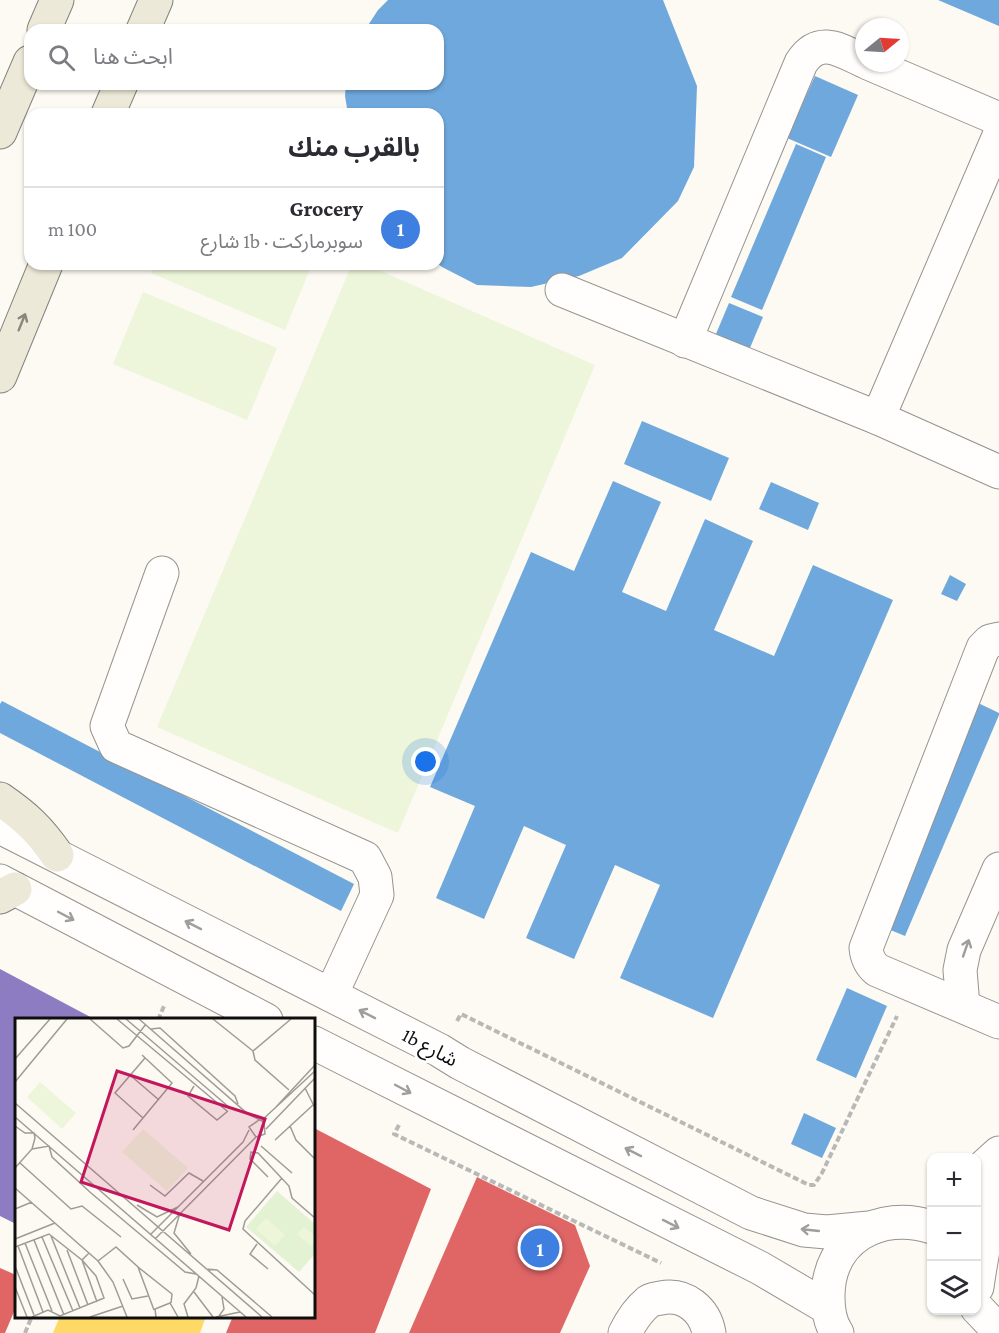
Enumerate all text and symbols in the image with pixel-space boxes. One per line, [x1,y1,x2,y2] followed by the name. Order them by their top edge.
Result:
[855,18,909,72] north arrow
[24,24,444,90] search box
[45,41,78,74] icon: search
[93,44,173,69] text: ابحث هنا
[288,133,420,162] text: بالقرب منك
[290,196,363,221] text: Grocery
[48,218,97,240] text: 100 m
[397,218,404,240] text: 1
[200,230,363,252] text: سوبرماركت · 1b شارع
[17,313,28,332] one-way arrow
[411,747,440,776] your location
[57,911,75,922] one-way arrow
[185,919,202,931] one-way arrow
[961,939,972,958] one-way arrow
[358,1007,376,1019] one-way arrow
[15,1018,315,1318] inset map
[397,1023,462,1074] street label: 1b شارع
[394,1083,411,1095] one-way arrow
[625,1146,642,1158] one-way arrow
[927,1153,981,1315] map controls
[927,1153,981,1207] button: +
[927,1207,981,1261] button: −
[661,1219,679,1230] one-way arrow
[801,1224,821,1235] one-way arrow
[520,1226,560,1270] pin: 1
[927,1261,981,1315] button: layers

